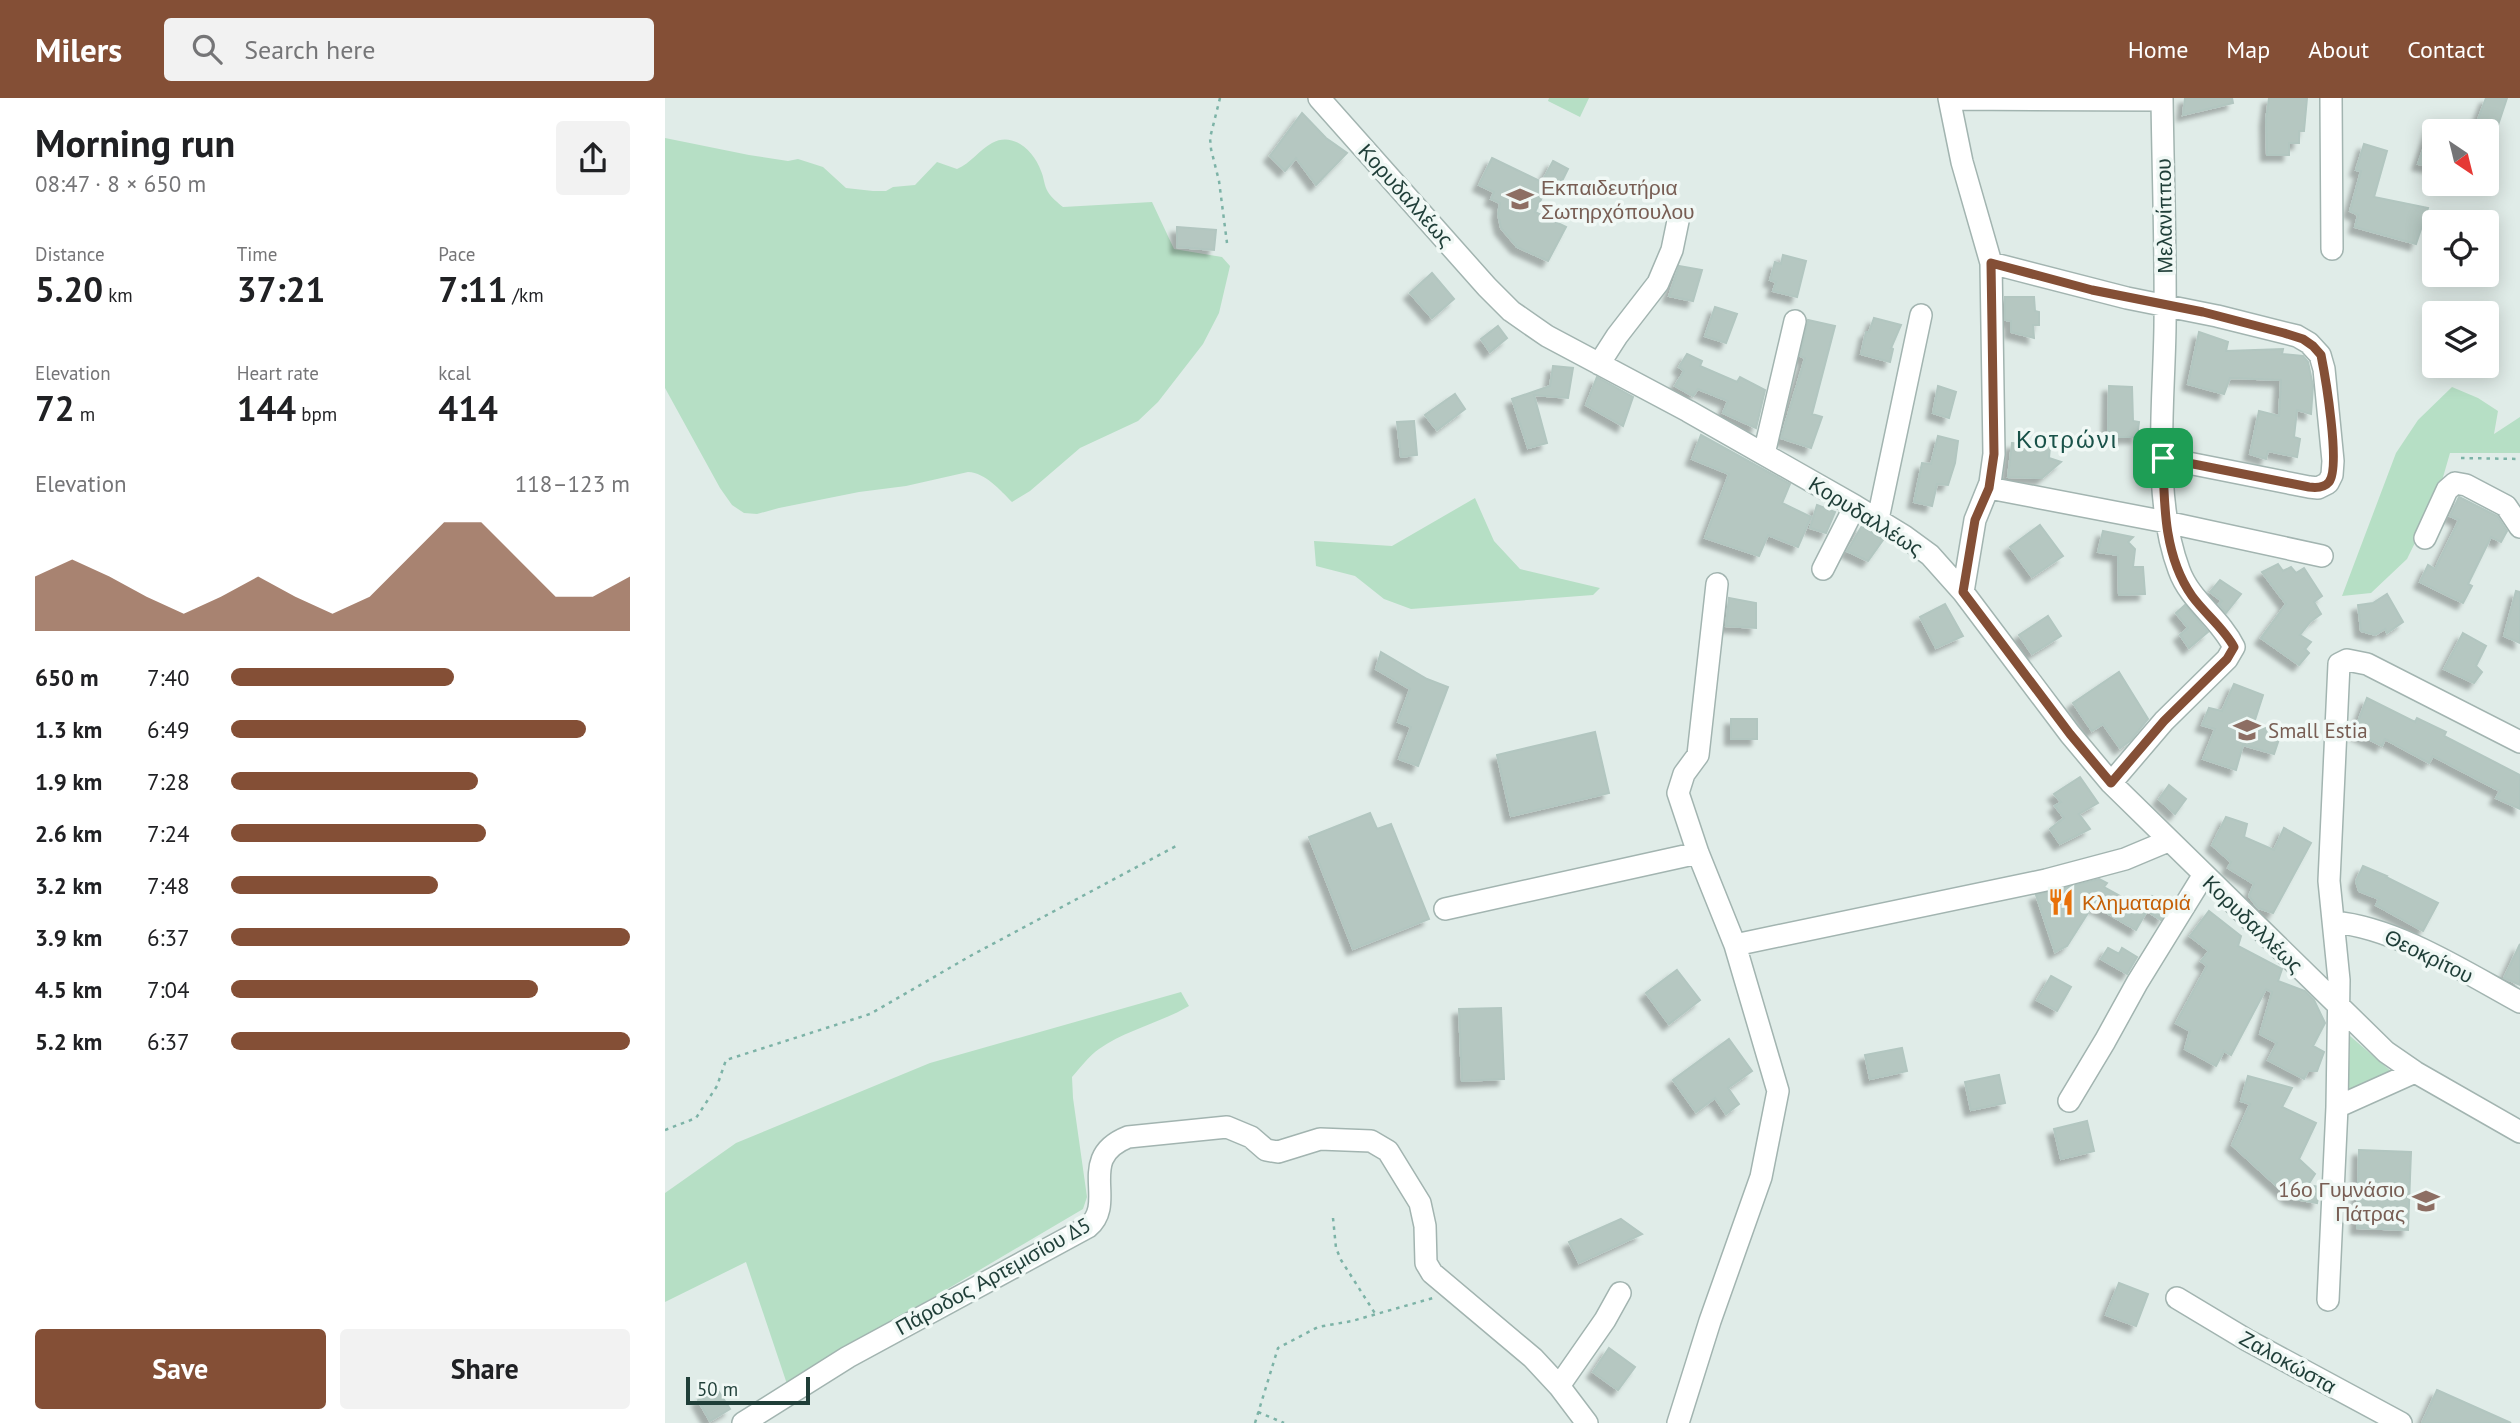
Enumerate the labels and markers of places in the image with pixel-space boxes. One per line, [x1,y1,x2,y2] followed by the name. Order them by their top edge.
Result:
[1541,174,1695,225] place label: Εκπαιδευτήρια Σωτηρχόπουλου
[1505,184,1535,214] school or university icon: Εκπαιδευτήρια Σωτηρχόπουλου
[2133,428,2193,488] pin
[2232,715,2262,745] school or university icon: Small Estia
[2268,717,2368,744] place label: Small Estia
[2046,887,2076,917] restaurant icon: Κληματαριά
[2082,889,2191,916] place label: Κληματαριά
[2278,1176,2405,1227] place label: 16ο Γυμνάσιο Πάτρας
[2411,1186,2441,1216] school or university icon: 16ο Γυμνάσιο Πάτρας

